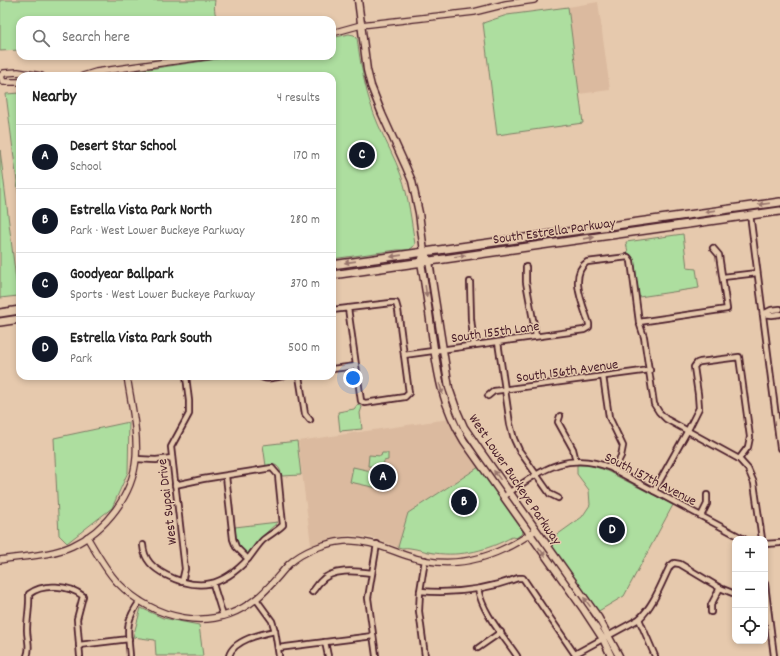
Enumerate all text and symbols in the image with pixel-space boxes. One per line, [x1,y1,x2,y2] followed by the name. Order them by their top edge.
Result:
[16,16,336,60] search box
[30,27,52,49] icon: search
[62,27,130,49] text: Search here
[32,86,76,110] text: Nearby
[277,89,320,108] text: 4 results
[70,136,176,158] text: Desert Star School
[349,140,375,170] pin: C
[41,147,49,166] text: A
[293,147,320,166] text: 170 m
[70,158,102,177] text: School
[70,200,212,222] text: Estrella Vista Park North
[758,201,770,207] one-way arrow
[704,208,716,214] one-way arrow
[42,211,48,230] text: B
[290,211,320,230] text: 280 m
[492,213,617,250] street label: South Estrella Parkway
[70,222,244,241] text: Park · West Lower Buckeye Parkway
[583,235,595,241] one-way arrow
[390,253,402,259] one-way arrow
[454,253,466,259] one-way arrow
[344,259,356,265] one-way arrow
[70,264,174,286] text: Goodyear Ballpark
[42,275,48,294] text: C
[290,275,320,294] text: 370 m
[423,284,429,297] one-way arrow
[70,286,255,305] text: Sports · West Lower Buckeye Parkway
[450,317,541,349] street label: South 155th Lane
[70,328,212,350] text: Estrella Vista Park South
[42,339,48,358] text: D
[288,339,320,358] text: 500 m
[70,350,92,369] text: Park
[515,355,620,389] street label: South 156th Avenue
[343,368,363,388] your location
[439,383,445,396] one-way arrow
[463,411,566,550] street label: West Lower Buckeye Parkway
[600,448,700,512] street label: South 157th Avenue
[153,458,183,546] street label: West Supai Drive
[370,462,396,492] pin: A
[493,470,501,481] one-way arrow
[451,487,477,517] pin: B
[599,515,625,545] pin: D
[732,536,768,644] map controls
[732,536,768,572] button: +
[538,547,546,557] one-way arrow
[732,572,768,608] button: −
[583,597,591,608] one-way arrow
[732,608,768,644] button: locate

